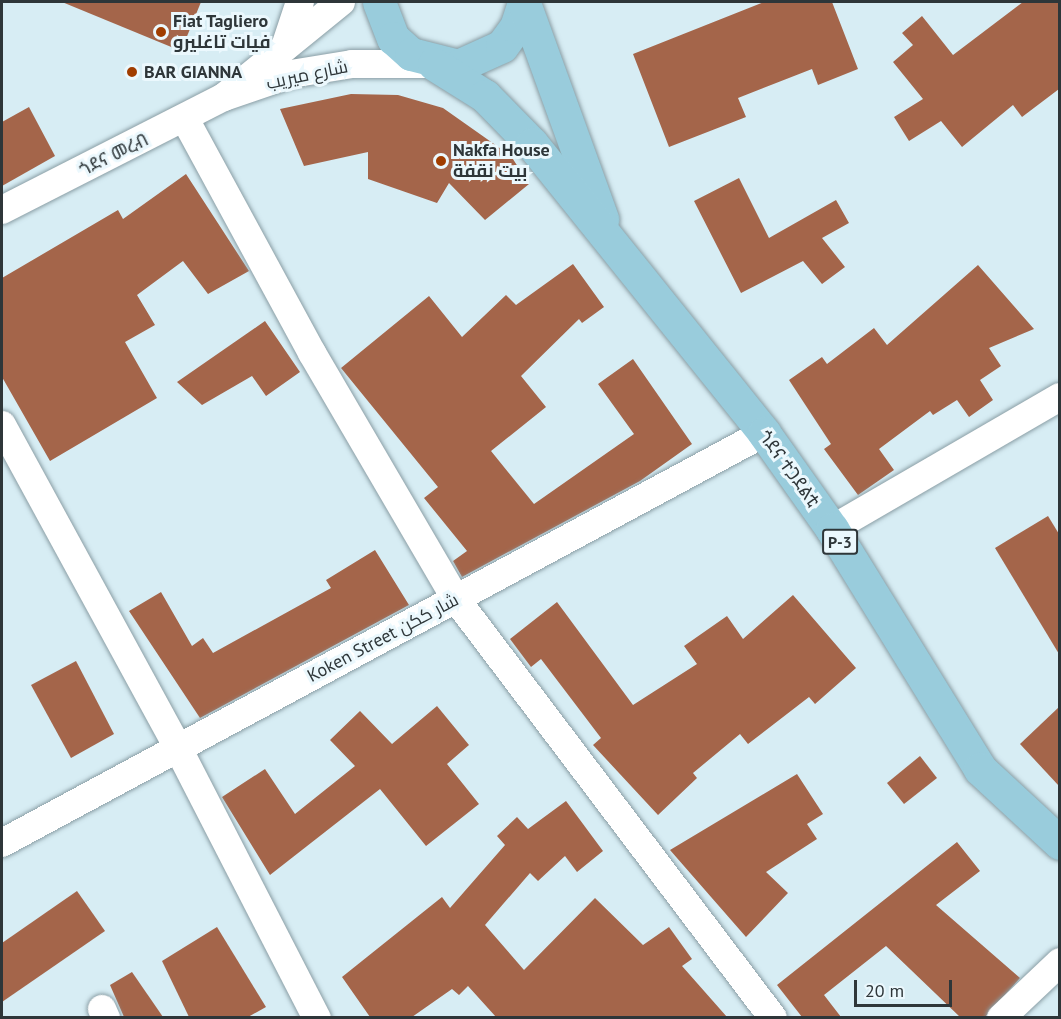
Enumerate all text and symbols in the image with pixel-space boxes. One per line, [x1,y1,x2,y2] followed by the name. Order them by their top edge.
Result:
[173,11,270,54] place label: Fiat Tagliero فيات تاغليرو
[154,25,168,39] marker: Fiat Tagliero فيات تاغليرو
[264,56,350,94] street label: شارع ميريب
[144,61,242,83] place label: BAR GIANNA
[125,65,139,79] marker: BAR GIANNA
[76,129,152,181] street label: ጎደና መረብ
[453,140,550,182] place label: Nakfa House بيت نقفة
[434,154,448,168] marker: Nakfa House بيت نقفة
[754,427,824,511] street label: ጎደና ተጋደልቲ
[822,529,858,555] road number: P-3
[304,589,462,687] street label: Koken Street شار ككن
[857,968,954,1006] scale bar
[865,979,904,1002] text: 20 m

